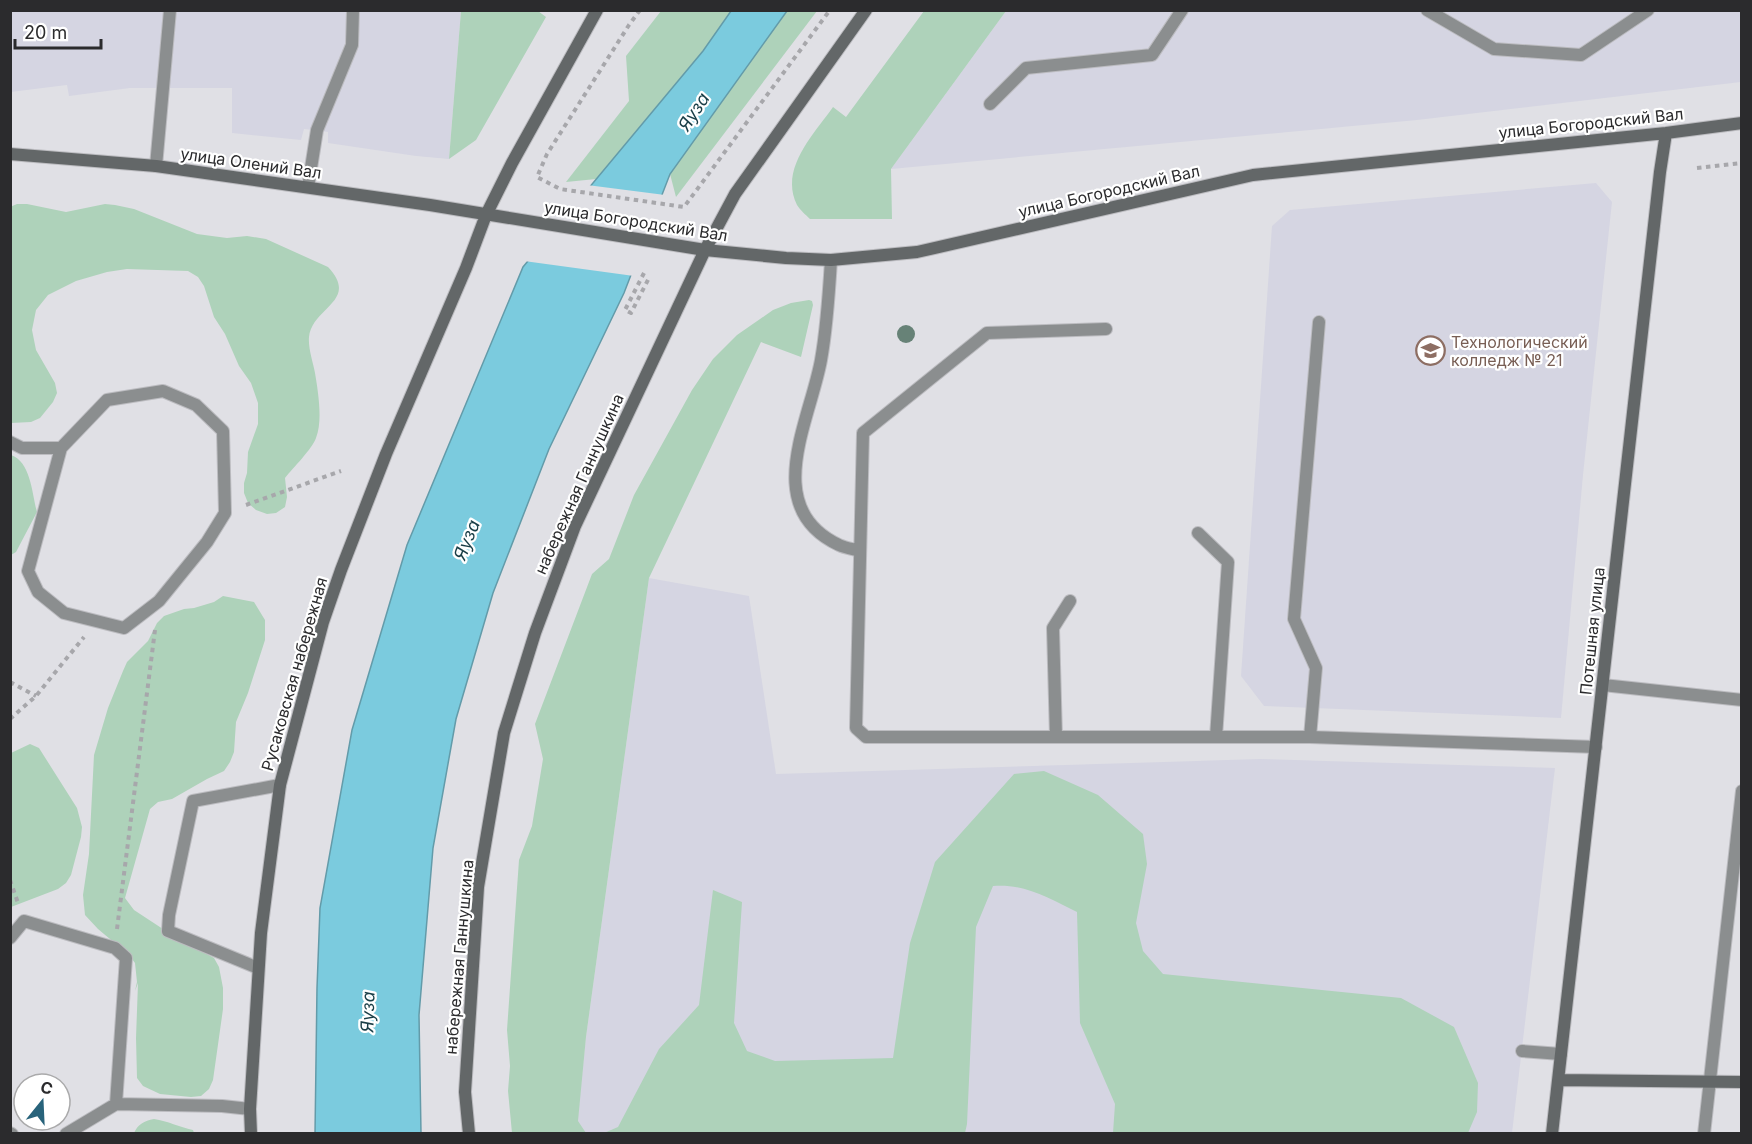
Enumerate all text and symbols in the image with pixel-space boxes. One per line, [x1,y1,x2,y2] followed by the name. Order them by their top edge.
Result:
[15,12,100,50] scale bar
[24,22,67,43] text: 20 m
[673,89,714,136] water label: Яуза
[1498,103,1684,143] street label: улица Богородский Вал
[179,143,323,183] street label: улица Олений Вал
[1016,160,1202,222] street label: улица Богородский Вал
[543,197,729,245] street label: улица Богородский Вал
[1451,332,1588,370] place label: Технологический колледж № 21
[1414,335,1446,367] school or university icon: Технологический колледж № 21
[530,391,628,577] street label: набережная Ганнушкина
[449,517,484,564] water label: Яуза
[1575,566,1609,696] street label: Потешная улица
[257,575,331,773] street label: Русаковская набережная
[441,859,477,1055] street label: набережная Ганнушкина
[356,991,379,1034] water label: Яуза
[12,1072,72,1132] north arrow
[38,1076,56,1099] text: С

